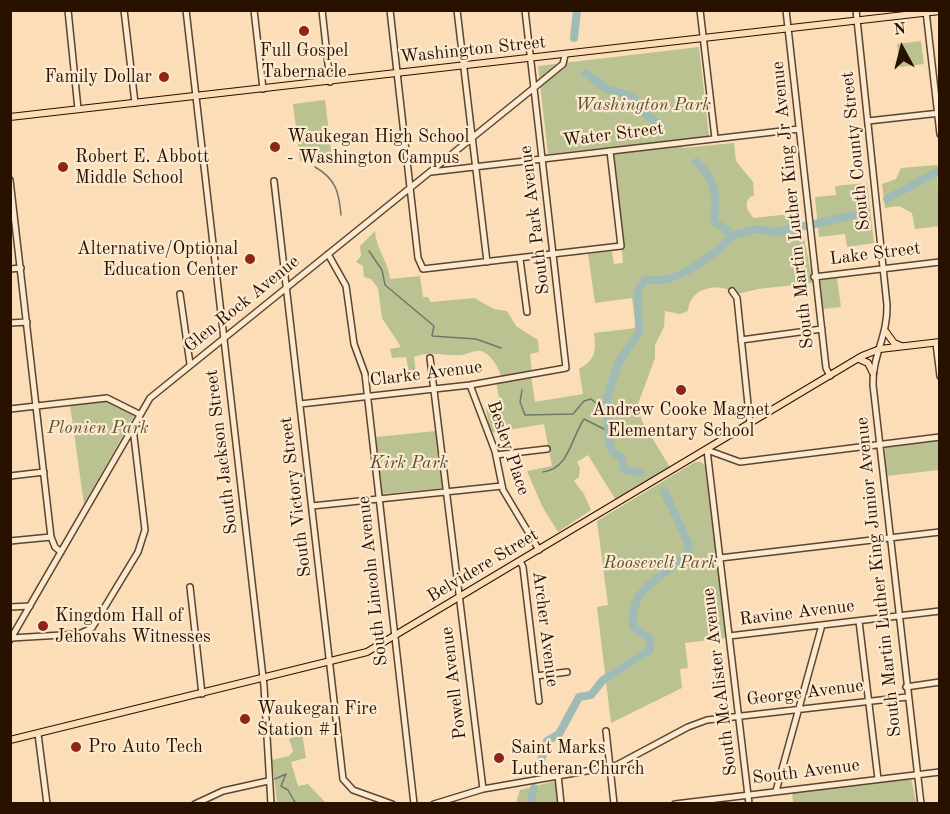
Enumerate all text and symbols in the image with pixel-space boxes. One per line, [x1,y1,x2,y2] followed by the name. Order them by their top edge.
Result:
[872,18,932,78] north arrow
[893,21,907,39] text: N
[297,24,311,38] marker: Full Gospel Tabernacle
[399,32,547,68] street label: Washington Street
[260,40,348,82] place label: Full Gospel Tabernacle
[767,60,819,350] street label: South Martin Luther King Jr Avenue
[45,66,152,88] place label: Family Dollar
[157,70,171,84] marker: Family Dollar
[837,70,875,232] street label: South County Street
[575,94,711,116] park label: Washington Park
[561,118,665,152] street label: Water Street
[287,126,469,168] place label: Waukegan High School - Washington Campus
[268,140,282,154] marker: Waukegan High School - Washington Campus
[515,144,555,296] street label: South Park Avenue
[75,146,209,188] place label: Robert E. Abbott Middle School
[56,160,70,174] marker: Robert E. Abbott Middle School
[77,238,238,280] place label: Alternative/Optional Education Center
[828,238,922,270] street label: Lake Street
[180,251,304,357] street label: Glen Rock Avenue
[243,252,257,266] marker: Alternative/Optional Education Center
[369,356,483,392] street label: Clarke Avenue
[201,368,243,536] street label: South Jackson Street
[674,383,688,397] marker: Andrew Cooke Magnet Elementary School
[482,398,534,498] street label: Besley Place
[592,399,770,442] place label: Andrew Cooke Magnet Elementary School
[275,416,317,578] street label: South Victory Street
[851,416,907,738] street label: South Martin Luther King Junior Avenue
[47,417,149,439] park label: Plonien Park
[370,452,448,474] park label: Kirk Park
[353,495,393,667] street label: South Lincoln Avenue
[423,524,543,608] street label: Belvidere Street
[603,552,717,574] park label: Roosevelt Park
[527,570,563,688] street label: Archer Avenue
[698,587,742,777] street label: South McAlister Avenue
[738,595,856,631] street label: Ravine Avenue
[55,605,211,648] place label: Kingdom Hall of Jehovahs Witnesses
[36,619,50,633] marker: Kingdom Hall of Jehovahs Witnesses
[436,625,472,741] street label: Powell Avenue
[745,675,865,711] street label: George Avenue
[257,698,377,740] place label: Waukegan Fire Station #1
[238,712,252,726] marker: Waukegan Fire Station #1
[88,736,203,758] place label: Pro Auto Tech
[511,737,645,780] place label: Saint Marks Lutheran Church
[69,740,83,754] marker: Pro Auto Tech
[492,751,506,765] marker: Saint Marks Lutheran Church
[751,755,861,789] street label: South Avenue

